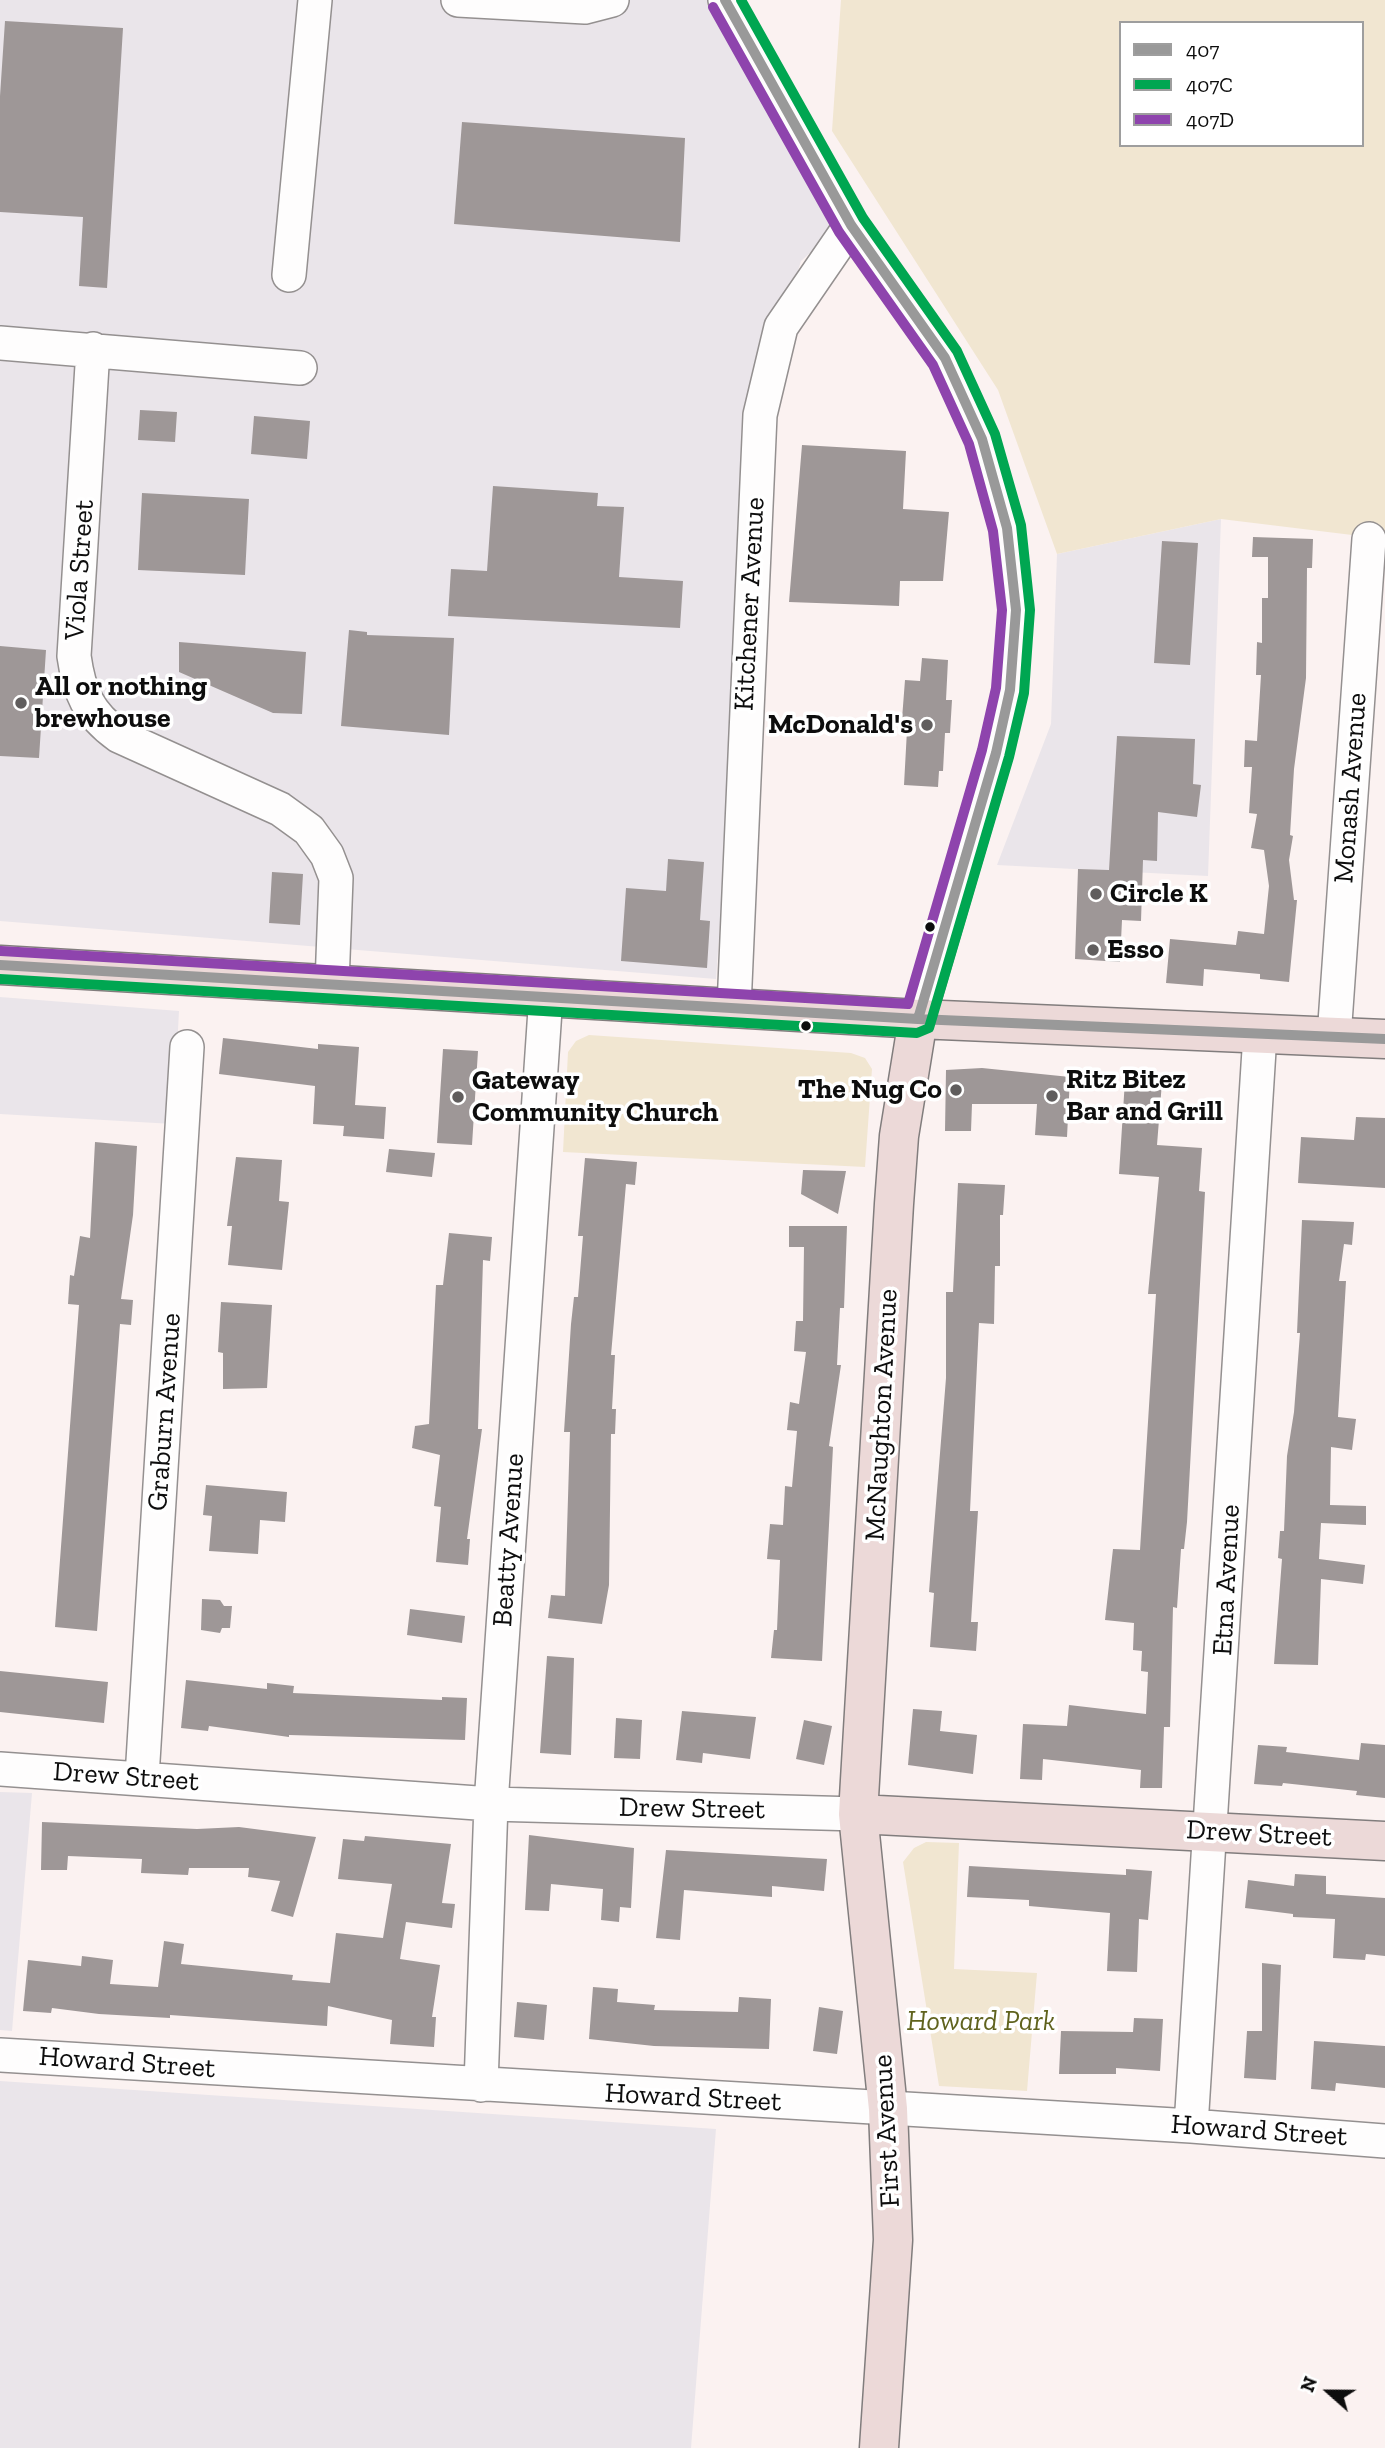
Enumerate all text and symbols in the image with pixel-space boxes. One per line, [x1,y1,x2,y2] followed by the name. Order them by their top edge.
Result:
[1119,21,1364,147] legend
[1186,37,1219,62] text: 407
[1186,72,1233,97] text: 407C
[1186,107,1234,132] text: 407D
[728,496,772,712] street label: Kitchener Avenue
[58,499,102,641] street label: Viola Street
[35,670,207,736] place label: All or nothing brewhouse
[1328,692,1374,884] street label: Monash Avenue
[13,695,29,711] marker: All or nothing brewhouse
[768,708,913,742] place label: McDonald's
[919,717,935,733] marker: McDonald's
[1110,877,1208,911] place label: Circle K
[1088,886,1104,902] marker: Circle K
[923,920,937,934] unlabelled marker
[1107,933,1164,967] place label: Esso
[1085,942,1101,958] marker: Esso
[799,1019,813,1033] unlabelled marker
[1066,1063,1223,1129] place label: Ritz Bitez Bar and Grill
[472,1064,719,1130] place label: Gateway Community Church
[798,1073,942,1107] place label: The Nug Co
[948,1082,964,1098] marker: The Nug Co
[1044,1088,1060,1104] marker: Ritz Bitez Bar and Grill
[450,1089,466,1105] marker: Gateway Community Church
[859,1288,905,1542] street label: McNaughton Avenue
[141,1312,189,1512] street label: Graburn Avenue
[486,1452,532,1628] street label: Beatty Avenue
[1206,1503,1248,1657] street label: Etna Avenue
[52,1755,200,1799] street label: Drew Street
[619,1791,765,1827] street label: Drew Street
[1185,1813,1333,1855] street label: Drew Street
[907,2005,1055,2039] park label: Howard Park
[38,2040,216,2086] street label: Howard Street
[866,2054,908,2208] street label: First Avenue
[604,2077,782,2119] street label: Howard Street
[1170,2108,1348,2154] street label: Howard Street
[1294,2357,1364,2427] north arrow
[1296,2373,1322,2395] text: N

